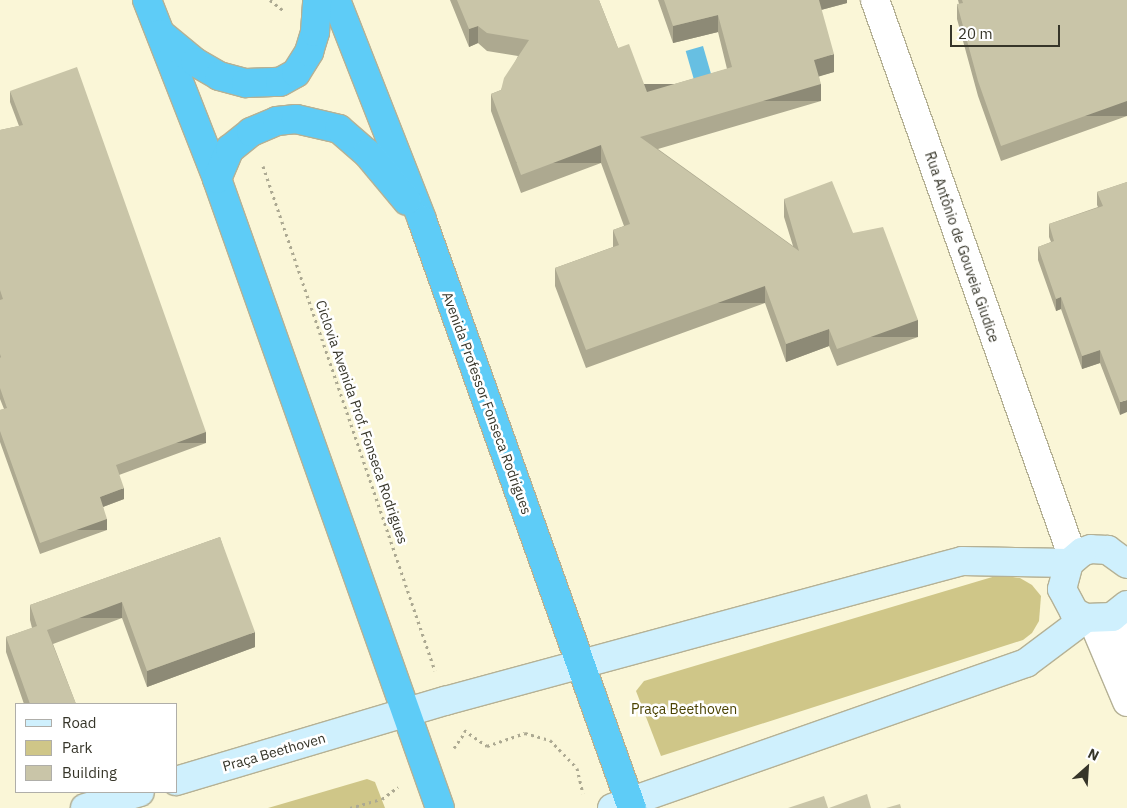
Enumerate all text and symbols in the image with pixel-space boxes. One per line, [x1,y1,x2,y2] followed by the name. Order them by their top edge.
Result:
[952,15,1062,47] scale bar
[958,24,993,43] text: 20 m
[921,149,1003,345] street label: Rua Antônio de Gouveia Giudice
[439,290,535,516] street label: Avenida Professor Fonseca Rodrigues
[312,298,412,546] street label: Ciclovia Avenida Prof. Fonseca Rodrigues
[631,701,737,717] park label: Praça Beethoven
[15,703,178,793] legend
[62,713,97,732] text: Road
[221,729,327,775] street label: Praça Beethoven
[62,738,92,757] text: Park
[1062,743,1112,793] north arrow
[1085,744,1102,765] text: N
[62,763,117,782] text: Building

